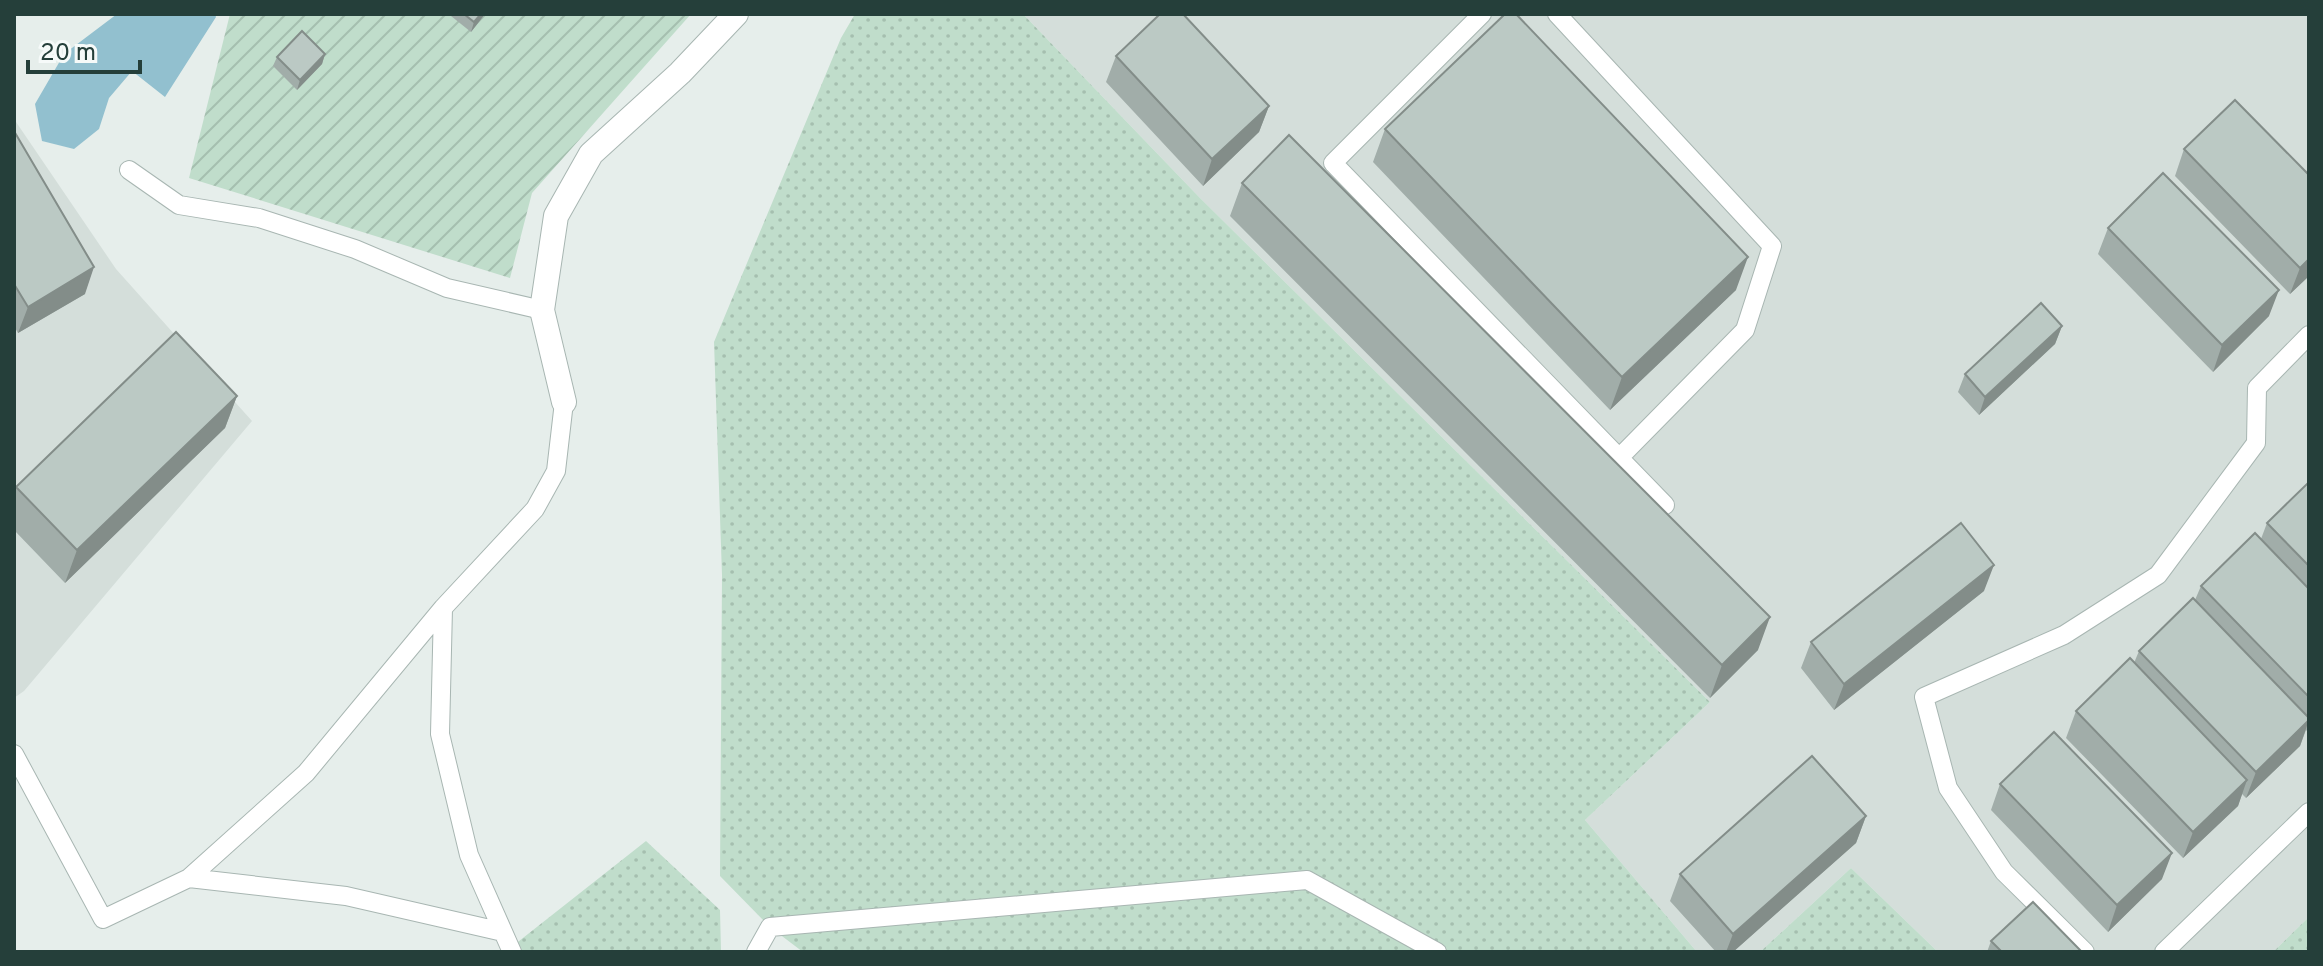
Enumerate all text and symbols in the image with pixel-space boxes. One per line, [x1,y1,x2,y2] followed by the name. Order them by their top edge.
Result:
[28,24,140,74] scale bar
[40,39,96,69] text: 20 m

